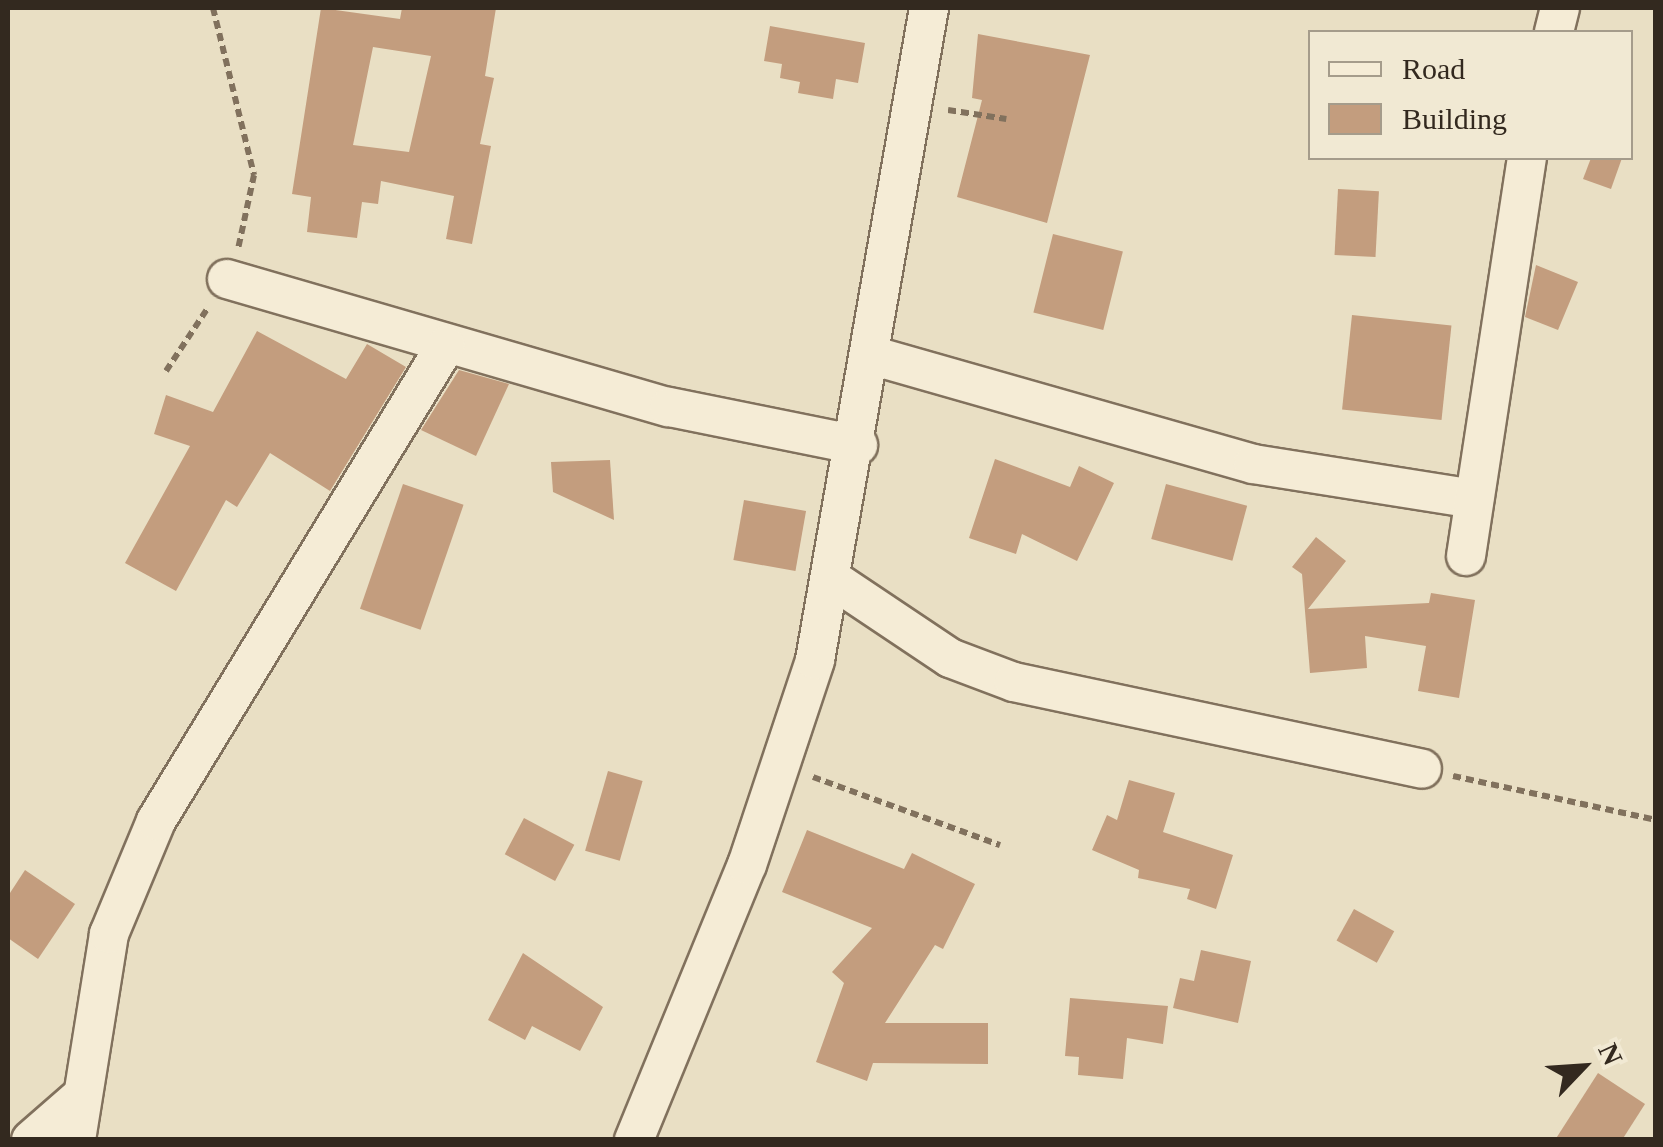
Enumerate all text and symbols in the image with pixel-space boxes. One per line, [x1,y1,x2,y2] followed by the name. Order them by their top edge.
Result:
[1308,30,1633,160] legend
[1402,52,1465,85] text: Road
[1402,102,1507,135] text: Building
[1533,1017,1633,1117] north arrow
[1592,1038,1629,1070] text: N

